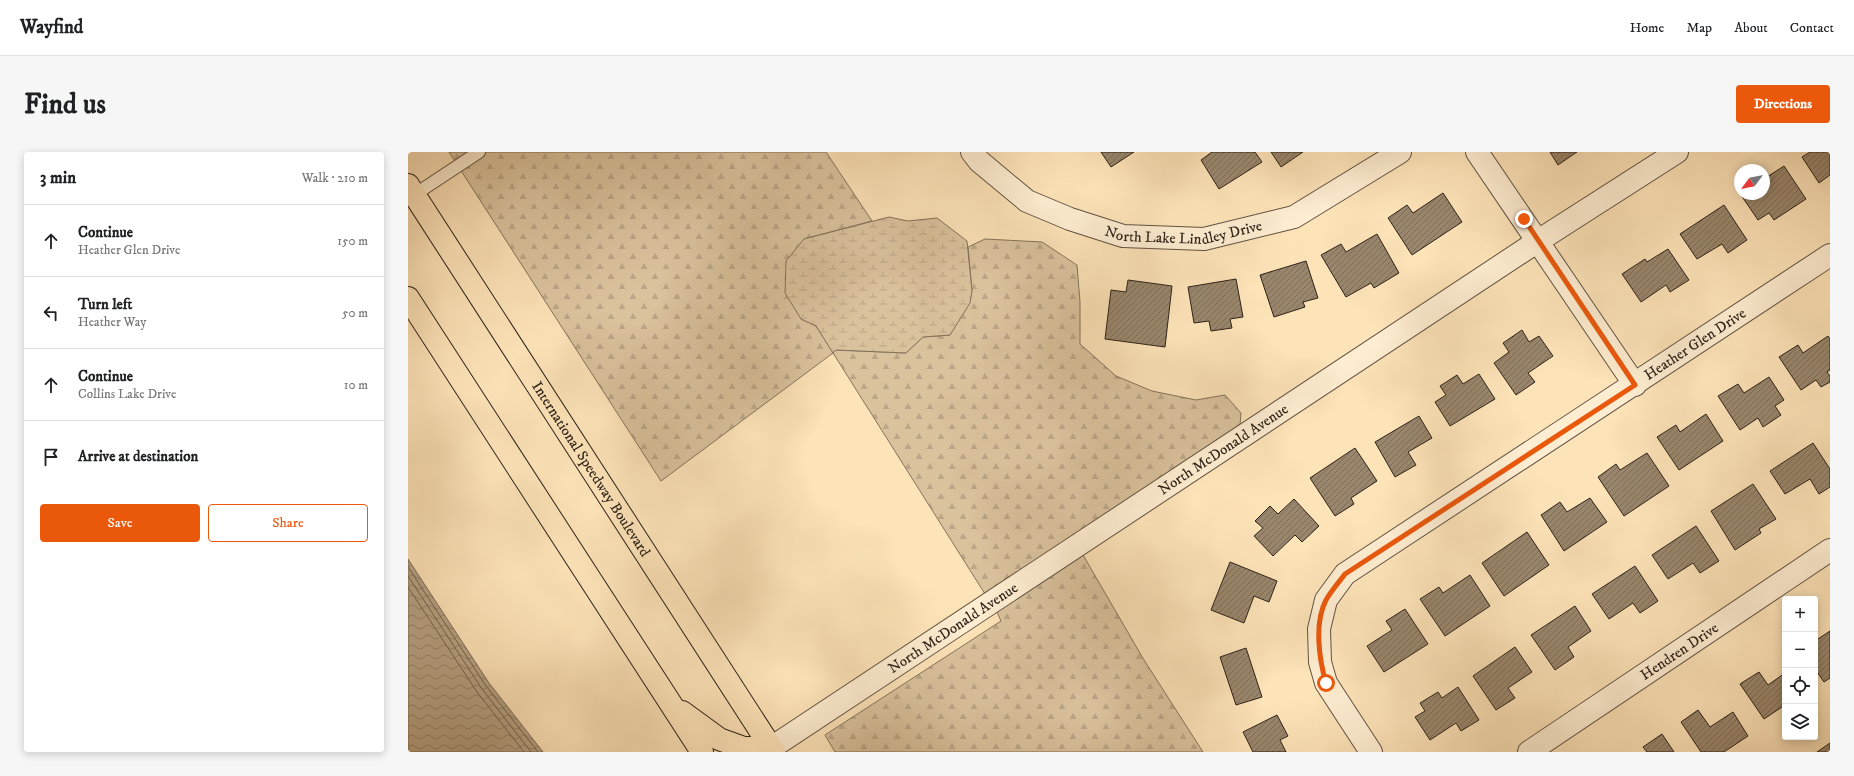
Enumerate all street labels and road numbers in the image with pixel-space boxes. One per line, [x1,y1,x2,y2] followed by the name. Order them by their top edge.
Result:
[1102,216,1264,249] street label: North Lake Lindley Drive
[1640,303,1749,384] street label: Heather Glen Drive
[528,378,655,561] street label: International Speedway Boulevard
[1155,399,1292,499] street label: North McDonald Avenue
[884,578,1021,678] street label: North McDonald Avenue
[1637,618,1722,684] street label: Hendren Drive

